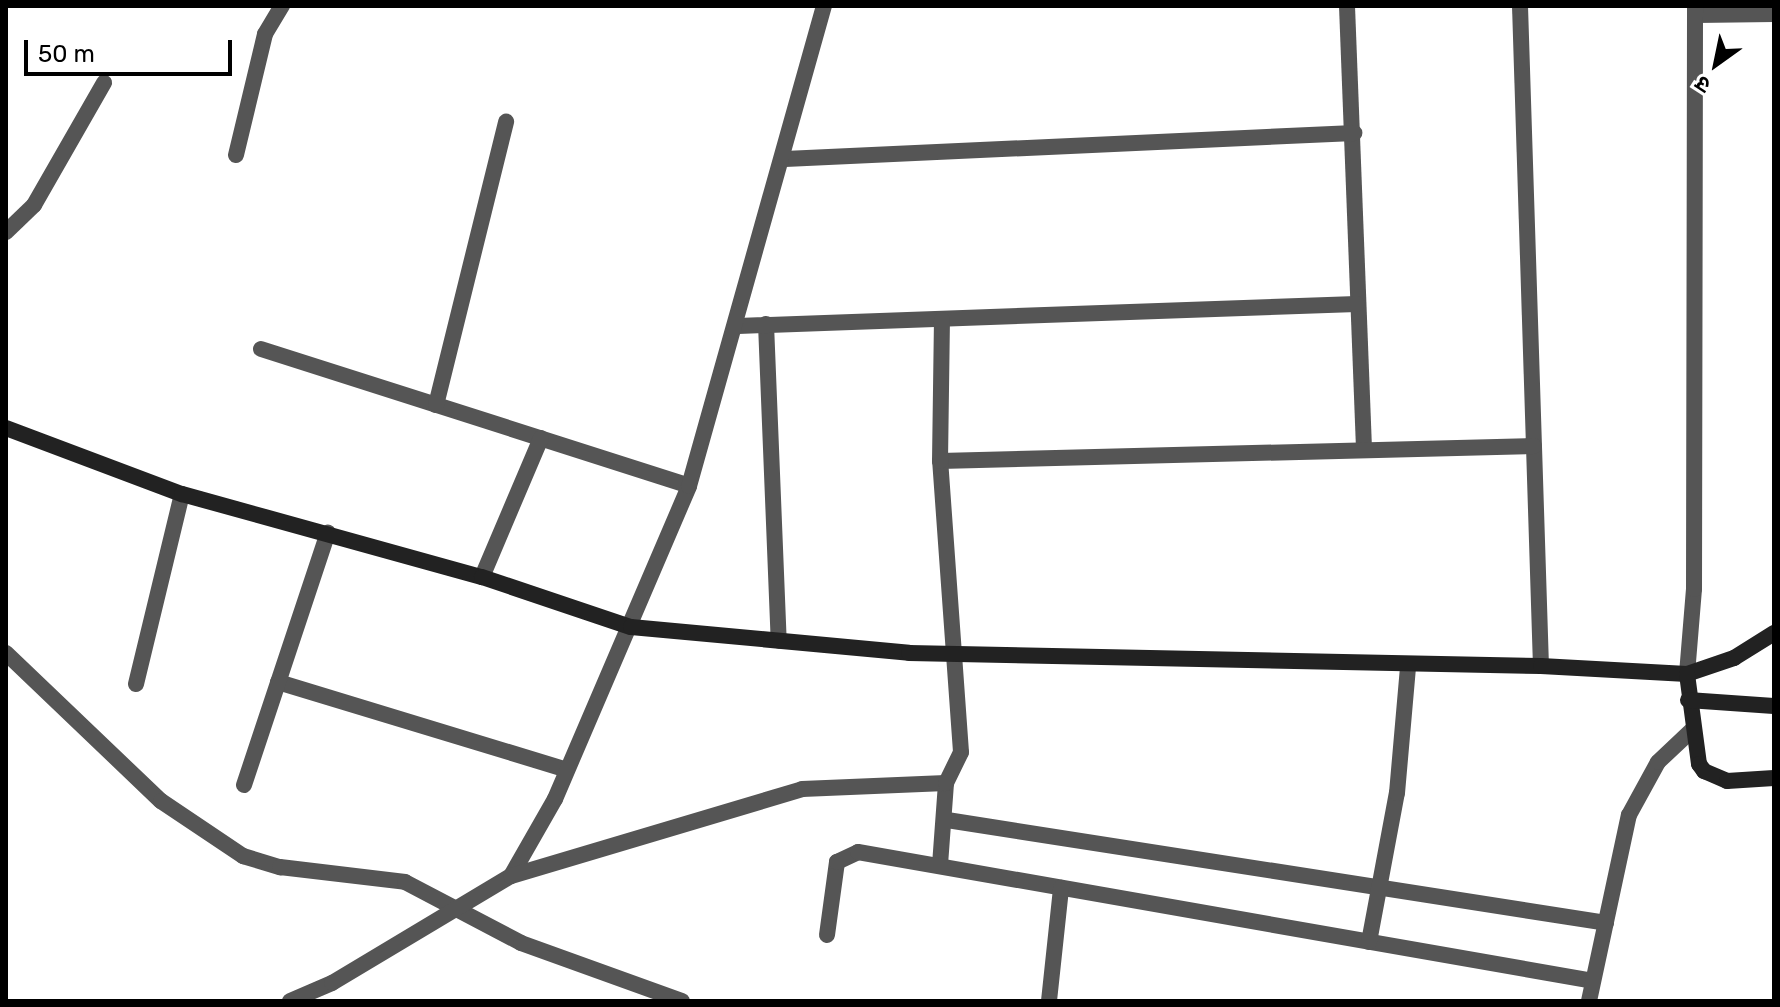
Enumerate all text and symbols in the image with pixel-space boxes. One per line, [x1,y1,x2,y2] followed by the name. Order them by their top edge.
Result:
[28,24,236,74] scale bar
[1676,24,1756,104] north arrow
[38,40,95,68] text: 50 m
[1690,70,1715,99] text: उ

